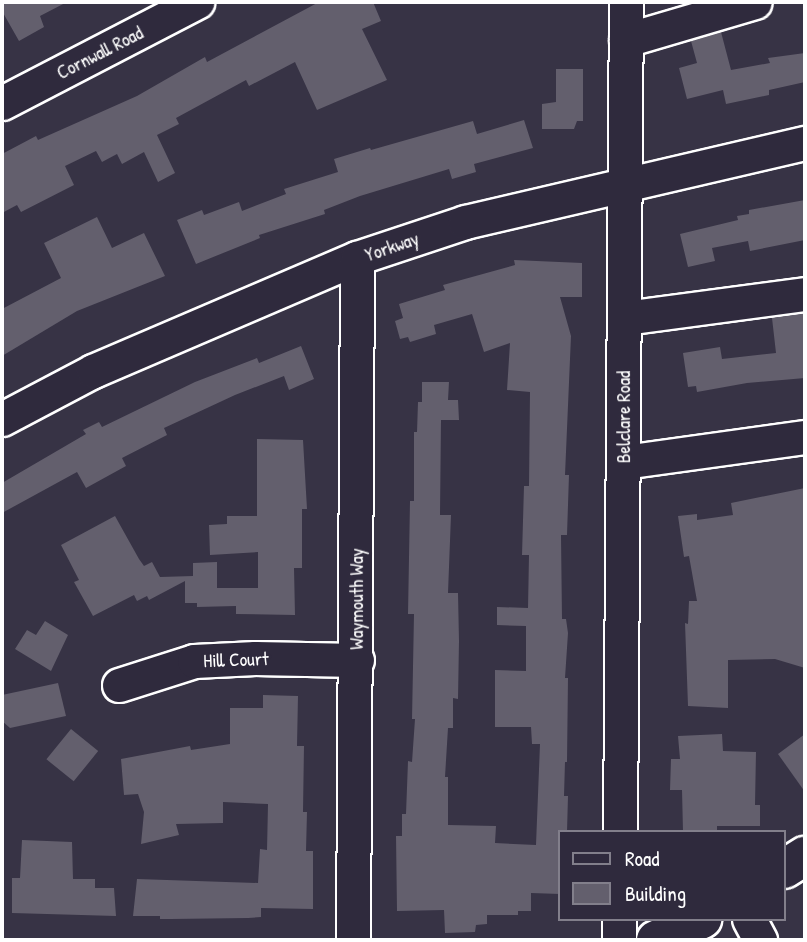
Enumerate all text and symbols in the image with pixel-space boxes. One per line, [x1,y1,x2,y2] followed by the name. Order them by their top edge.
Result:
[53,22,147,84] street label: Cornwall Road
[362,227,422,267] street label: Yorkway
[613,371,635,463] street label: Belclare Road
[346,548,368,650] street label: Waymouth Way
[203,647,269,673] street label: Hill Court
[558,830,786,921] legend
[625,844,659,873] text: Road
[625,879,686,908] text: Building

